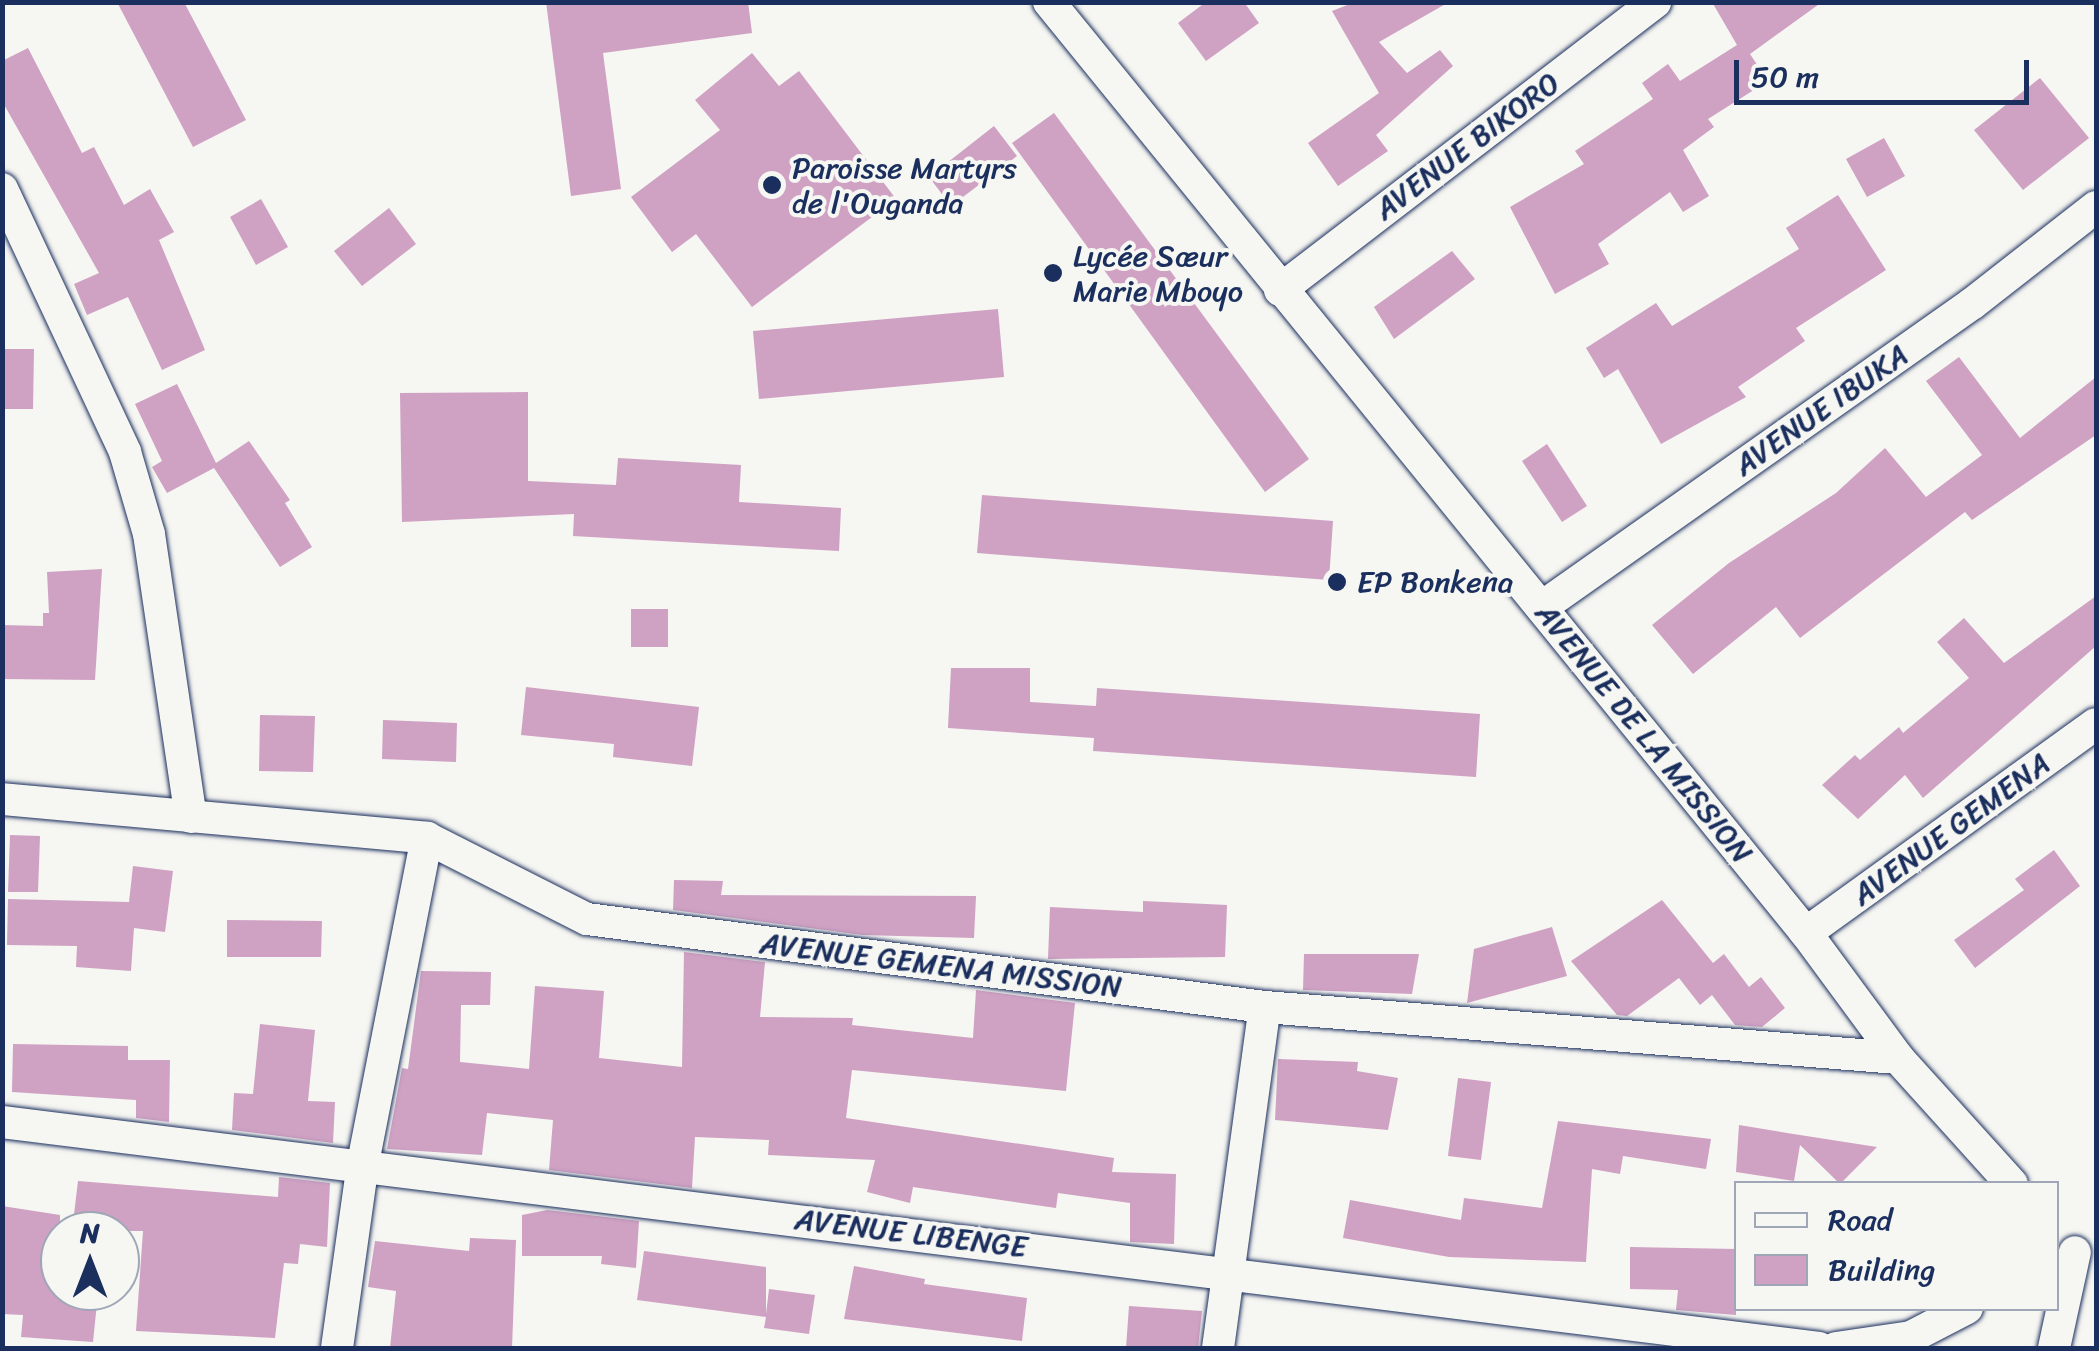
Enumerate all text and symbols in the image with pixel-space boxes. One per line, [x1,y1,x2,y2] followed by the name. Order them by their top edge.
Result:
[1739,40,2034,102] scale bar
[1751,50,1819,104] text: 50 m
[1367,64,1567,228] street label: AVENUE BIKORO
[792,150,1017,220] place label: Paroisse Martyrs de l'Ouganda
[761,174,783,196] marker: Paroisse Martyrs de l'Ouganda
[1073,238,1242,308] place label: Lycée Sœur Marie Mboyo
[1042,262,1064,284] marker: Lycée Sœur Marie Mboyo
[1726,336,1916,484] street label: AVENUE IBUKA
[1357,564,1513,600] place label: EP Bonkena
[1326,571,1348,593] marker: EP Bonkena
[1528,596,1760,870] street label: AVENUE DE LA MISSION
[1845,745,2057,913] street label: AVENUE GEMENA
[757,925,1125,1005] street label: AVENUE GEMENA MISSION
[1734,1181,2059,1311] legend
[1828,1193,1892,1247] text: Road
[791,1201,1031,1265] street label: AVENUE LIBENGE
[80,1208,100,1257] text: N
[40,1211,140,1311] north arrow
[1828,1243,1935,1297] text: Building

